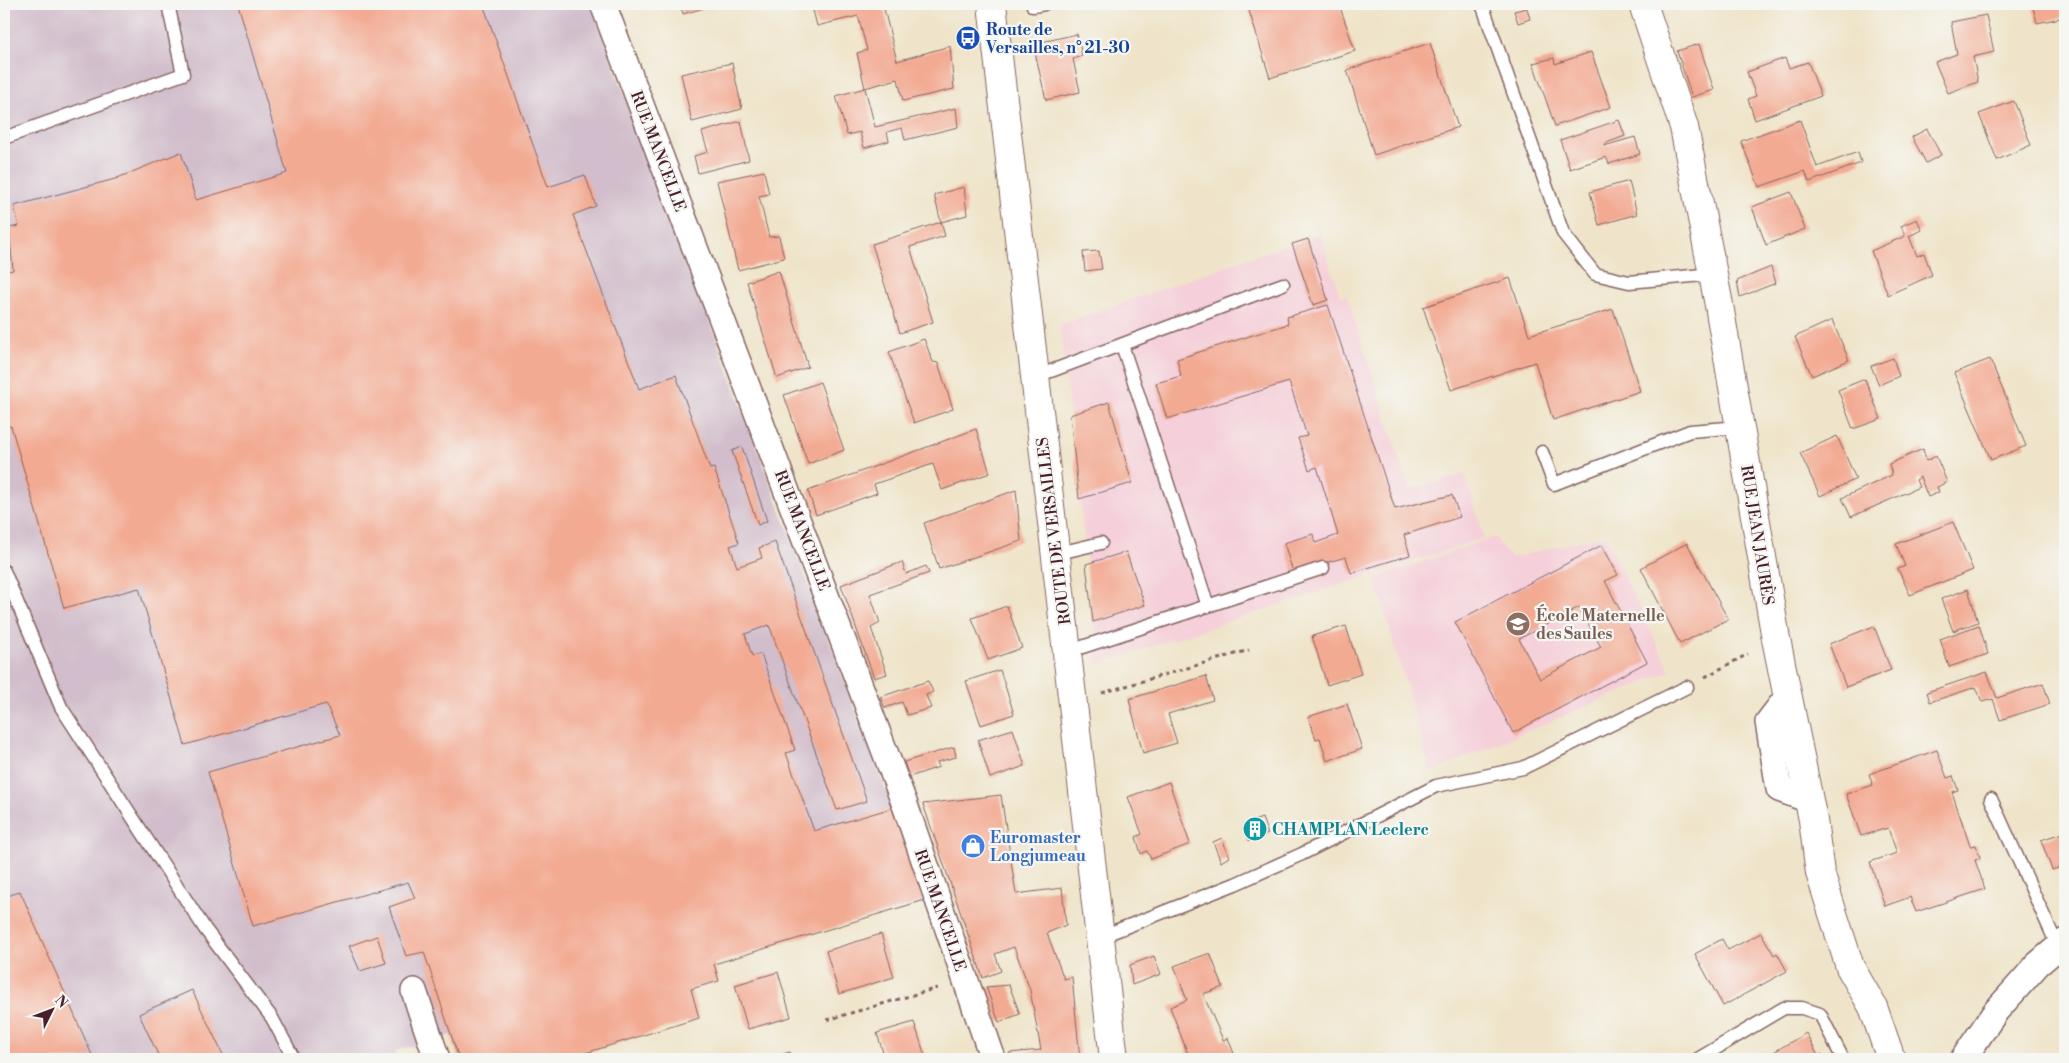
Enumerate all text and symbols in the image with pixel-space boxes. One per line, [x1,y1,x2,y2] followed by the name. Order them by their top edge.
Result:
[985,20,1130,58] place label: Route de Versailles, n° 21-30
[955,25,981,51] bus stop icon: Route de Versailles, n° 21-30
[626,88,690,215] street label: RUE MANCELLE
[1033,436,1075,626] street label: ROUTE DE VERSAILLES
[1736,463,1780,607] street label: RUE JEAN JAURÈS
[770,467,834,594] street label: RUE MANCELLE
[1536,604,1665,644] place label: École Maternelle des Saules
[1505,611,1531,637] school or university icon: École Maternelle des Saules
[1242,816,1268,842] building icon: CHAMPLAN Leclerc
[1272,820,1429,840] place label: CHAMPLAN Leclerc
[990,828,1086,866] place label: Euromaster Longjumeau
[960,833,986,859] shop icon: Euromaster Longjumeau
[910,847,970,974] street label: RUE MANCELLE
[28,986,78,1036] north arrow
[51,992,71,1012] text: N

